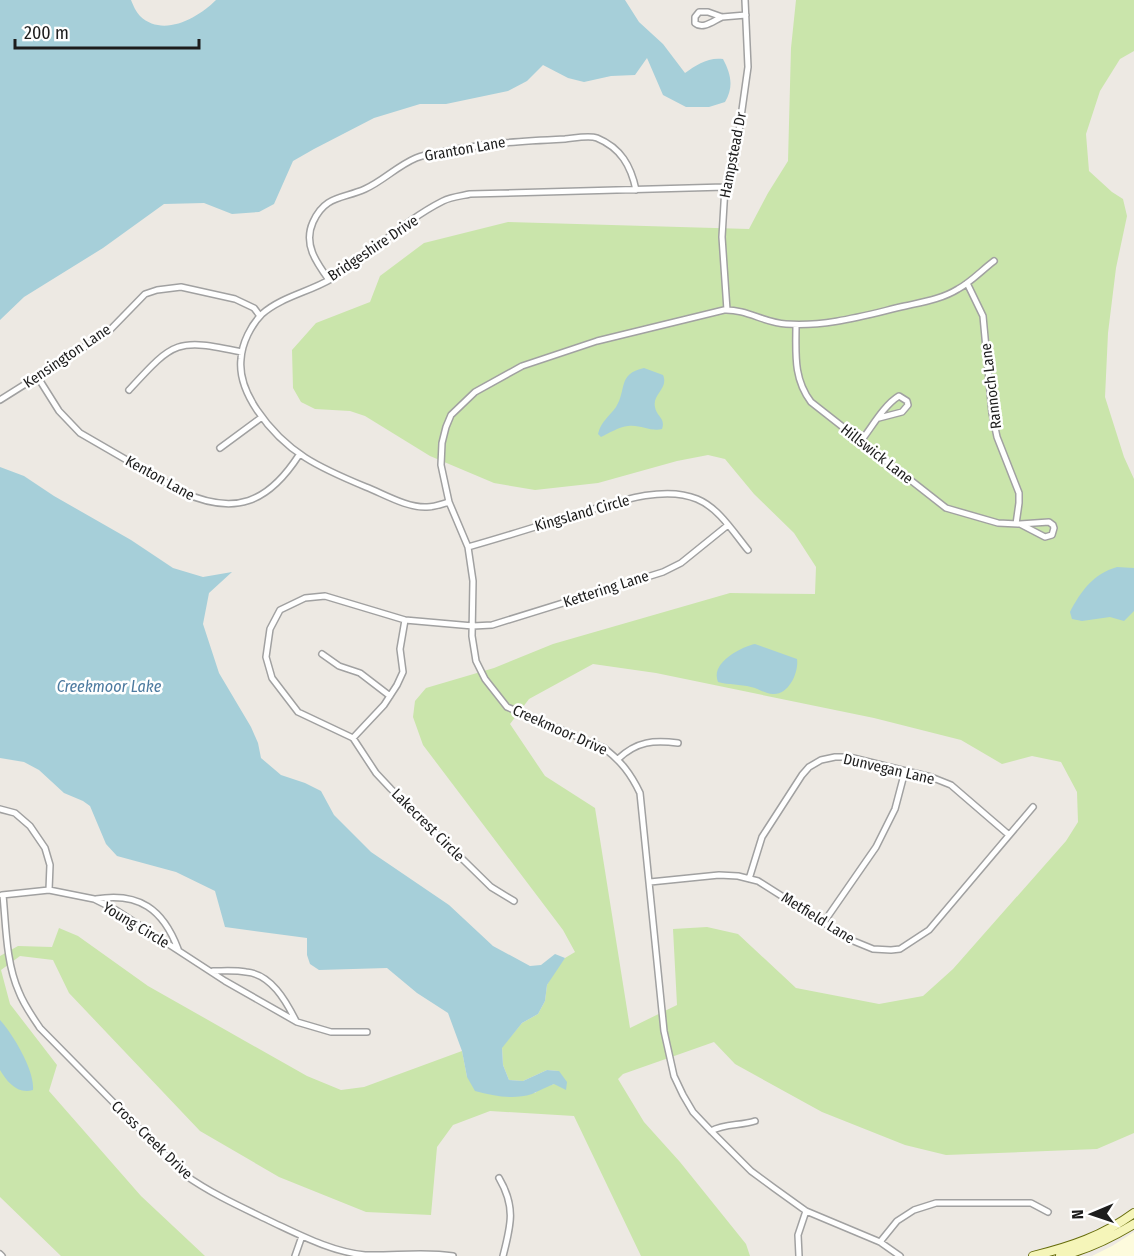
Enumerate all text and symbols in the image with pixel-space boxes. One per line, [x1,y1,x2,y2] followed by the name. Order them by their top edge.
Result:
[15,12,200,50] scale bar
[24,22,69,44] text: 200 m
[716,110,750,200] street label: Hampstead Dr
[423,133,507,165] street label: Granton Lane
[324,211,422,285] street label: Bridgeshire Drive
[20,320,114,392] street label: Kensington Lane
[977,342,1005,430] street label: Rannoch Lane
[837,420,917,488] street label: Hillswick Lane
[122,452,198,504] street label: Kenton Lane
[533,491,631,535] street label: Kingsland Circle
[561,567,651,611] street label: Kettering Lane
[57,677,162,696] water label: Creekmoor Lake
[510,701,610,759] street label: Creekmoor Drive
[842,750,936,788] street label: Dunvegan Lane
[388,785,468,865] street label: Lakecrest Circle
[778,888,858,948] street label: Metfield Lane
[99,898,173,952] street label: Young Circle
[108,1097,196,1183] street label: Cross Creek Drive
[1062,1184,1122,1244] north arrow
[1068,1209,1087,1220] text: N

